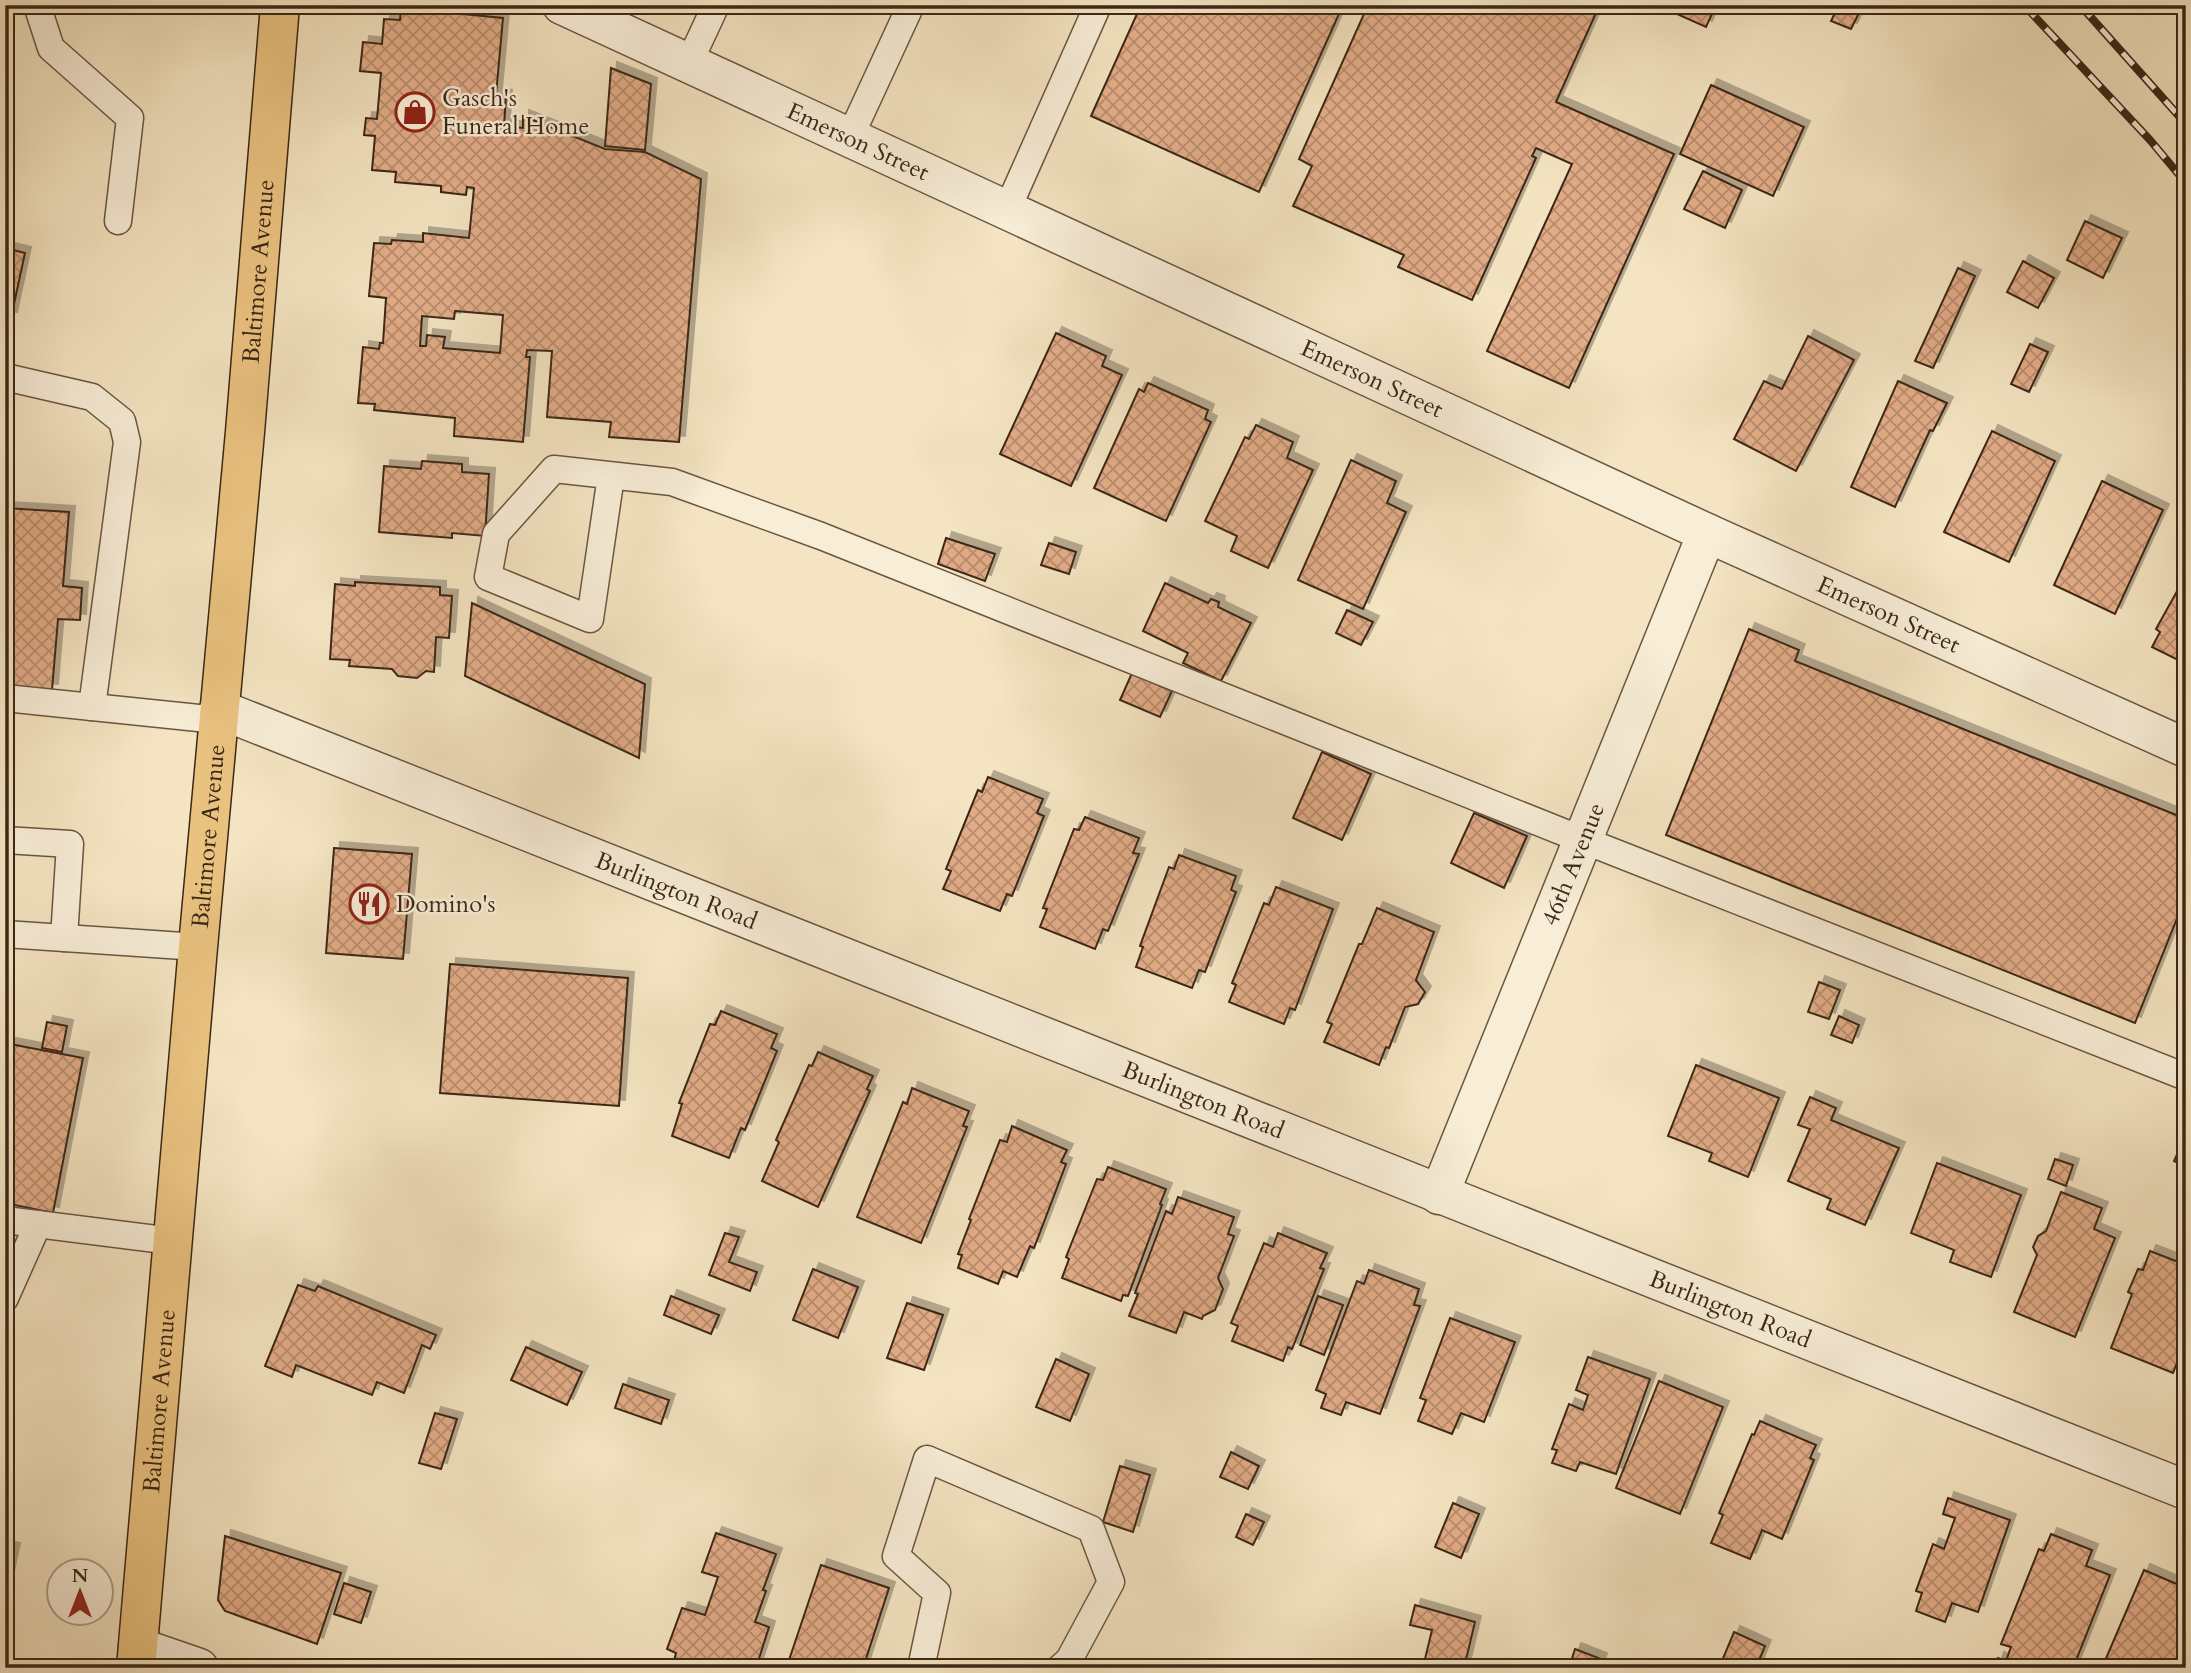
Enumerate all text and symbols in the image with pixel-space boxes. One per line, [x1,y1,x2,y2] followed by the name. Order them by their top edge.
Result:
[442,82,589,143] place label: Gasch's Funeral Home
[394,91,436,133] shop icon: Gasch's Funeral Home
[781,95,935,189] street label: Emerson Street
[235,178,283,365] street label: Baltimore Avenue
[1295,332,1449,426] street label: Emerson Street
[1812,568,1966,662] street label: Emerson Street
[184,743,233,929] street label: Baltimore Avenue
[1534,798,1613,931] street label: 46th Avenue
[590,844,762,938] street label: Burlington Road
[348,883,390,925] restaurant icon: Domino's
[396,888,496,921] place label: Domino's
[1117,1053,1289,1147] street label: Burlington Road
[1644,1262,1816,1357] street label: Burlington Road
[135,1308,184,1494] street label: Baltimore Avenue
[46,1558,116,1628] north arrow
[72,1563,89,1589] text: N

